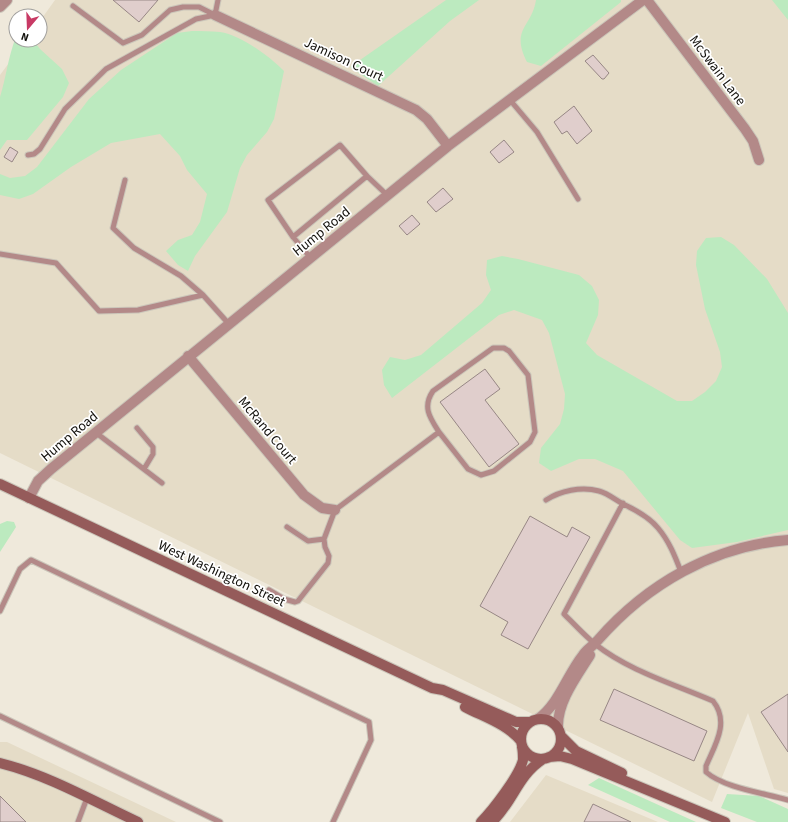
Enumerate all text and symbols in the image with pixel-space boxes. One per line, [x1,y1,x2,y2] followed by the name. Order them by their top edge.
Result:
[8,8,48,48] north arrow
[19,29,31,45] text: N
[684,31,750,110] street label: McSwain Lane
[301,33,387,87] street label: Jamison Court
[289,202,355,261] street label: Hump Road
[233,393,302,469] street label: McRand Court
[37,407,102,467] street label: Hump Road
[155,536,289,612] street label: West Washington Street

